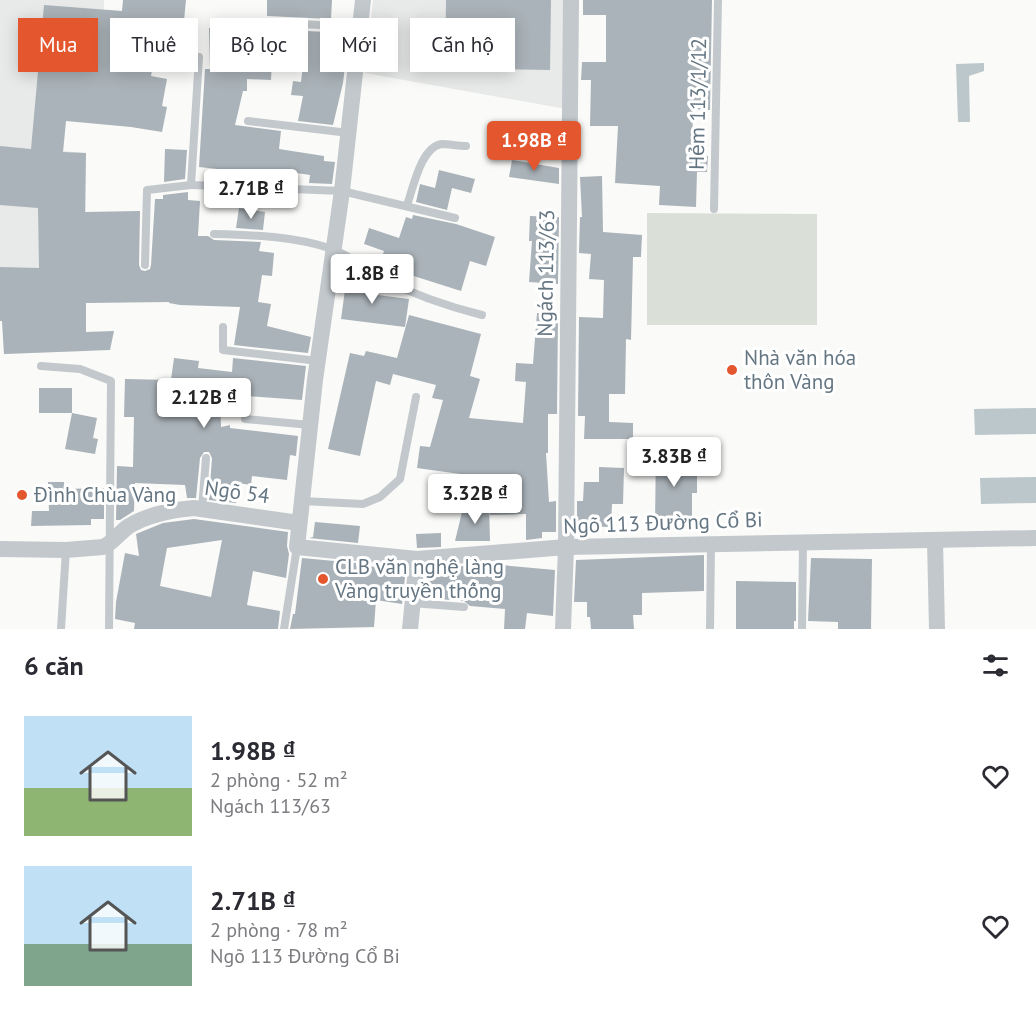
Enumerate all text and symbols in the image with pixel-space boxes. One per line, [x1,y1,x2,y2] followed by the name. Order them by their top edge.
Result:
[18,18,98,72] chip: Mua
[110,18,198,72] chip: Thuê
[210,18,308,72] chip: Bộ lọc
[320,18,398,72] chip: Mới
[410,18,515,72] chip: Căn hộ
[683,38,712,170] street label: Hẻm 113/1/12
[479,121,589,172] pin: 1.98B ₫
[501,127,567,153] text: 1.98B ₫
[196,169,306,220] pin: 2.71B ₫
[218,175,284,201] text: 2.71B ₫
[531,209,560,337] street label: Ngách 113/63
[323,254,421,305] pin: 1.8B ₫
[345,260,399,286] text: 1.8B ₫
[744,344,856,395] place label: Nhà văn hóa thôn Vàng
[725,363,739,377] marker: Nhà văn hóa thôn Vàng
[149,378,259,429] pin: 2.12B ₫
[171,384,237,410] text: 2.12B ₫
[619,437,729,488] pin: 3.83B ₫
[641,443,707,469] text: 3.83B ₫
[203,474,271,509] street label: Ngõ 54
[420,474,530,525] pin: 3.32B ₫
[442,480,508,506] text: 3.32B ₫
[33,481,176,508] place label: Đình Chùa Vàng
[15,488,29,502] marker: Đình Chùa Vàng
[563,506,763,539] street label: Ngõ 113 Đường Cổ Bi
[334,553,504,604] place label: CLB văn nghệ làng Vàng truyền thống
[316,572,330,586] marker: CLB văn nghệ làng Vàng truyền thống
[24,649,84,682] text: 6 căn
[979,649,1012,682] icon: filters
[210,734,296,767] text: 1.98B ₫
[72,740,144,812] icon: home
[979,760,1012,793] icon: heart
[210,767,348,793] text: 2 phòng · 52 m²
[210,793,331,819] text: Ngách 113/63
[210,884,296,917] text: 2.71B ₫
[72,890,144,962] icon: home
[979,910,1012,943] icon: heart
[210,917,348,943] text: 2 phòng · 78 m²
[210,943,400,969] text: Ngõ 113 Đường Cổ Bi

